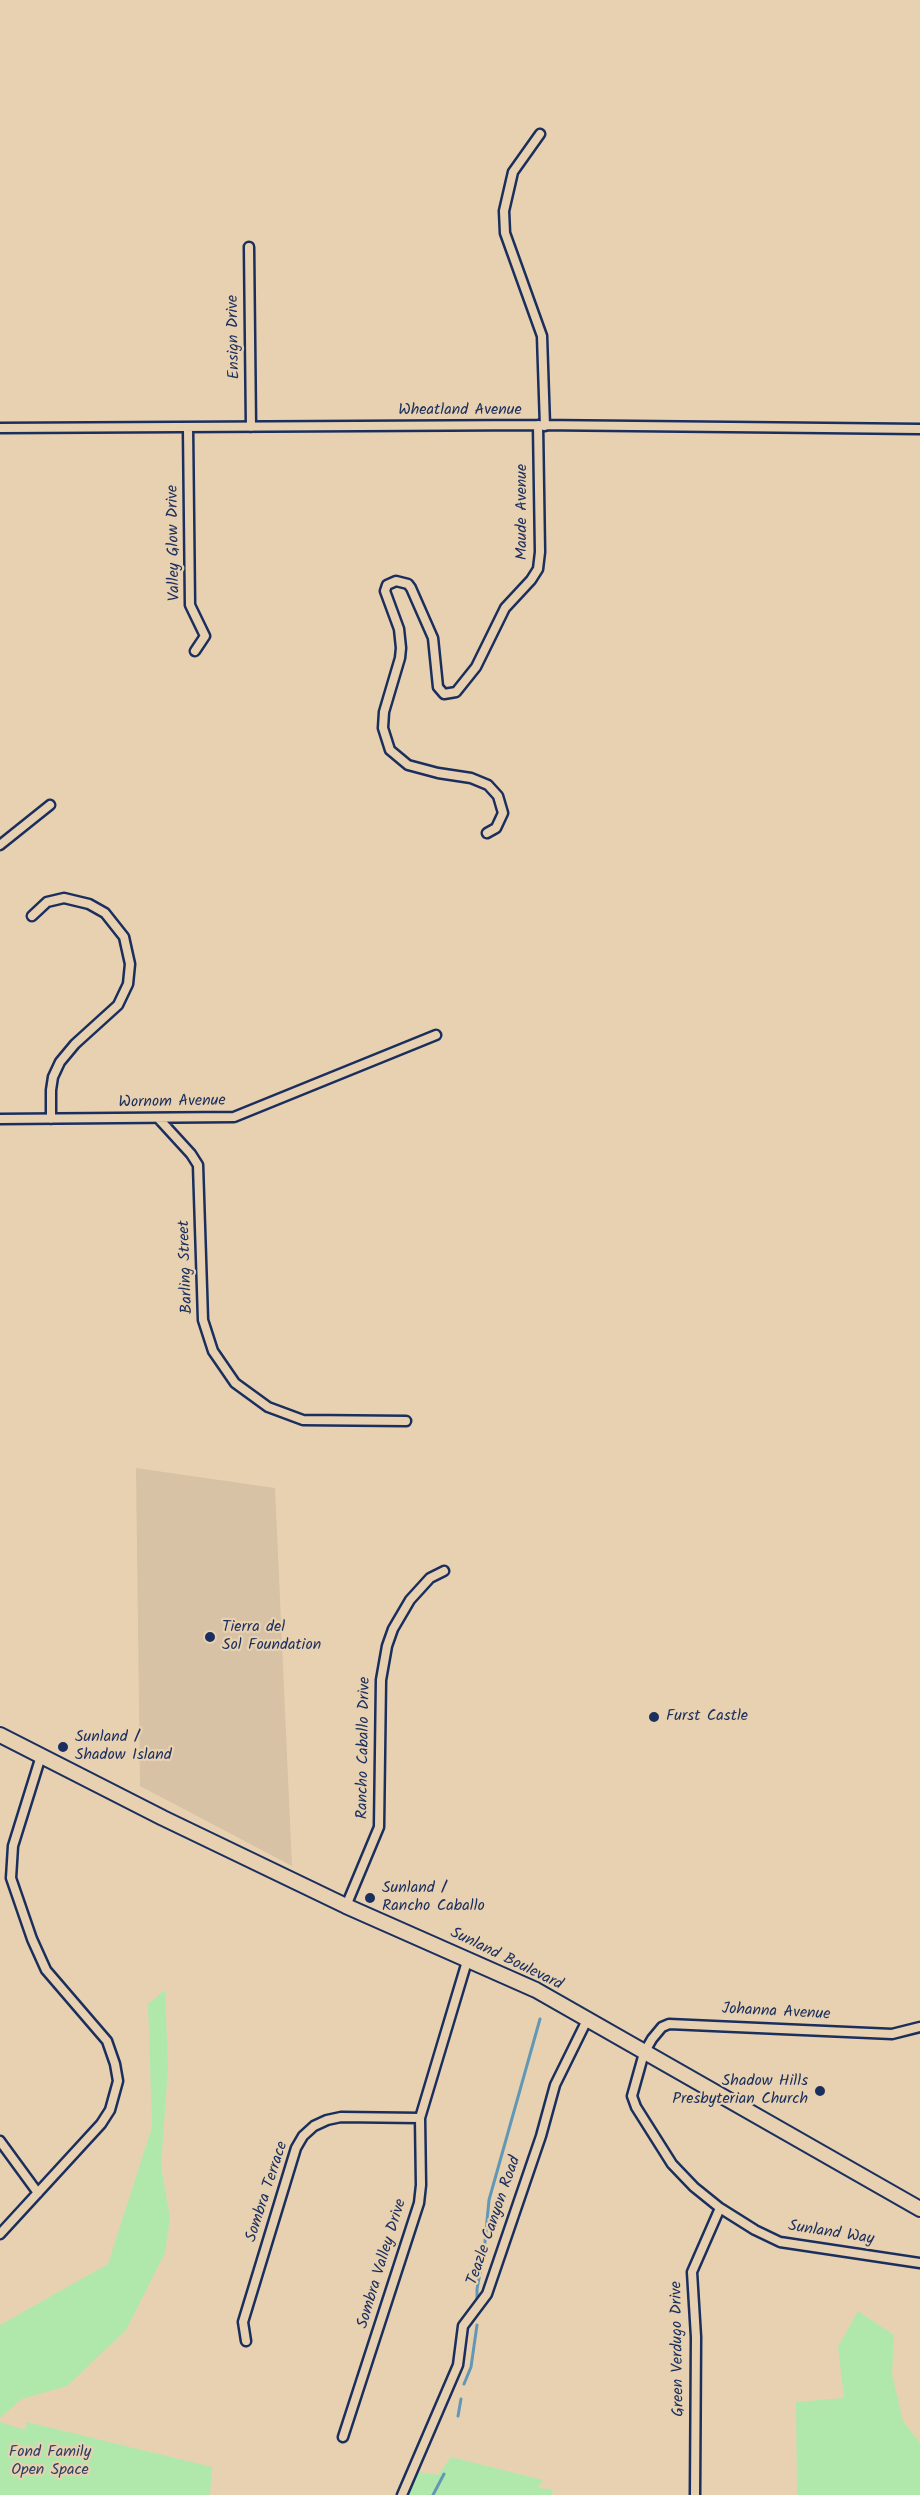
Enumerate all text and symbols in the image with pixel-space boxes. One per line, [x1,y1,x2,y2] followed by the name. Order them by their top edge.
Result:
[225,295,245,379] street label: Ensign Drive
[398,401,522,421] street label: Wheatland Avenue
[513,464,533,560] street label: Maude Avenue
[164,485,186,601] street label: Valley Glow Drive
[118,1092,226,1114] street label: Wornom Avenue
[176,1220,198,1314] street label: Barling Street
[222,1618,321,1656] place label: Tierra del Sol Foundation
[203,1630,217,1644] marker: Tierra del Sol Foundation
[354,1677,376,1819] street label: Rancho Caballo Drive
[666,1707,748,1727] place label: Furst Castle
[647,1710,661,1724] marker: Furst Castle
[75,1728,172,1766] place label: Sunland / Shadow Island
[56,1740,70,1754] marker: Sunland / Shadow Island
[382,1879,485,1917] place label: Sunland / Rancho Caballo
[363,1891,377,1905] marker: Sunland / Rancho Caballo
[447,1924,565,1996] street label: Sunland Boulevard
[721,2001,831,2025] street label: Johanna Avenue
[672,2072,808,2110] place label: Shadow Hills Presbyterian Church
[813,2084,827,2098] marker: Shadow Hills Presbyterian Church
[243,2139,293,2245] street label: Sombra Terrace
[464,2154,526,2288] street label: Teazle Canyon Road
[354,2197,412,2331] street label: Sombra Valley Drive
[787,2218,875,2250] street label: Sunland Way
[668,2281,690,2417] street label: Green Verdugo Drive
[9,2443,91,2481] park label: Fond Family Open Space

